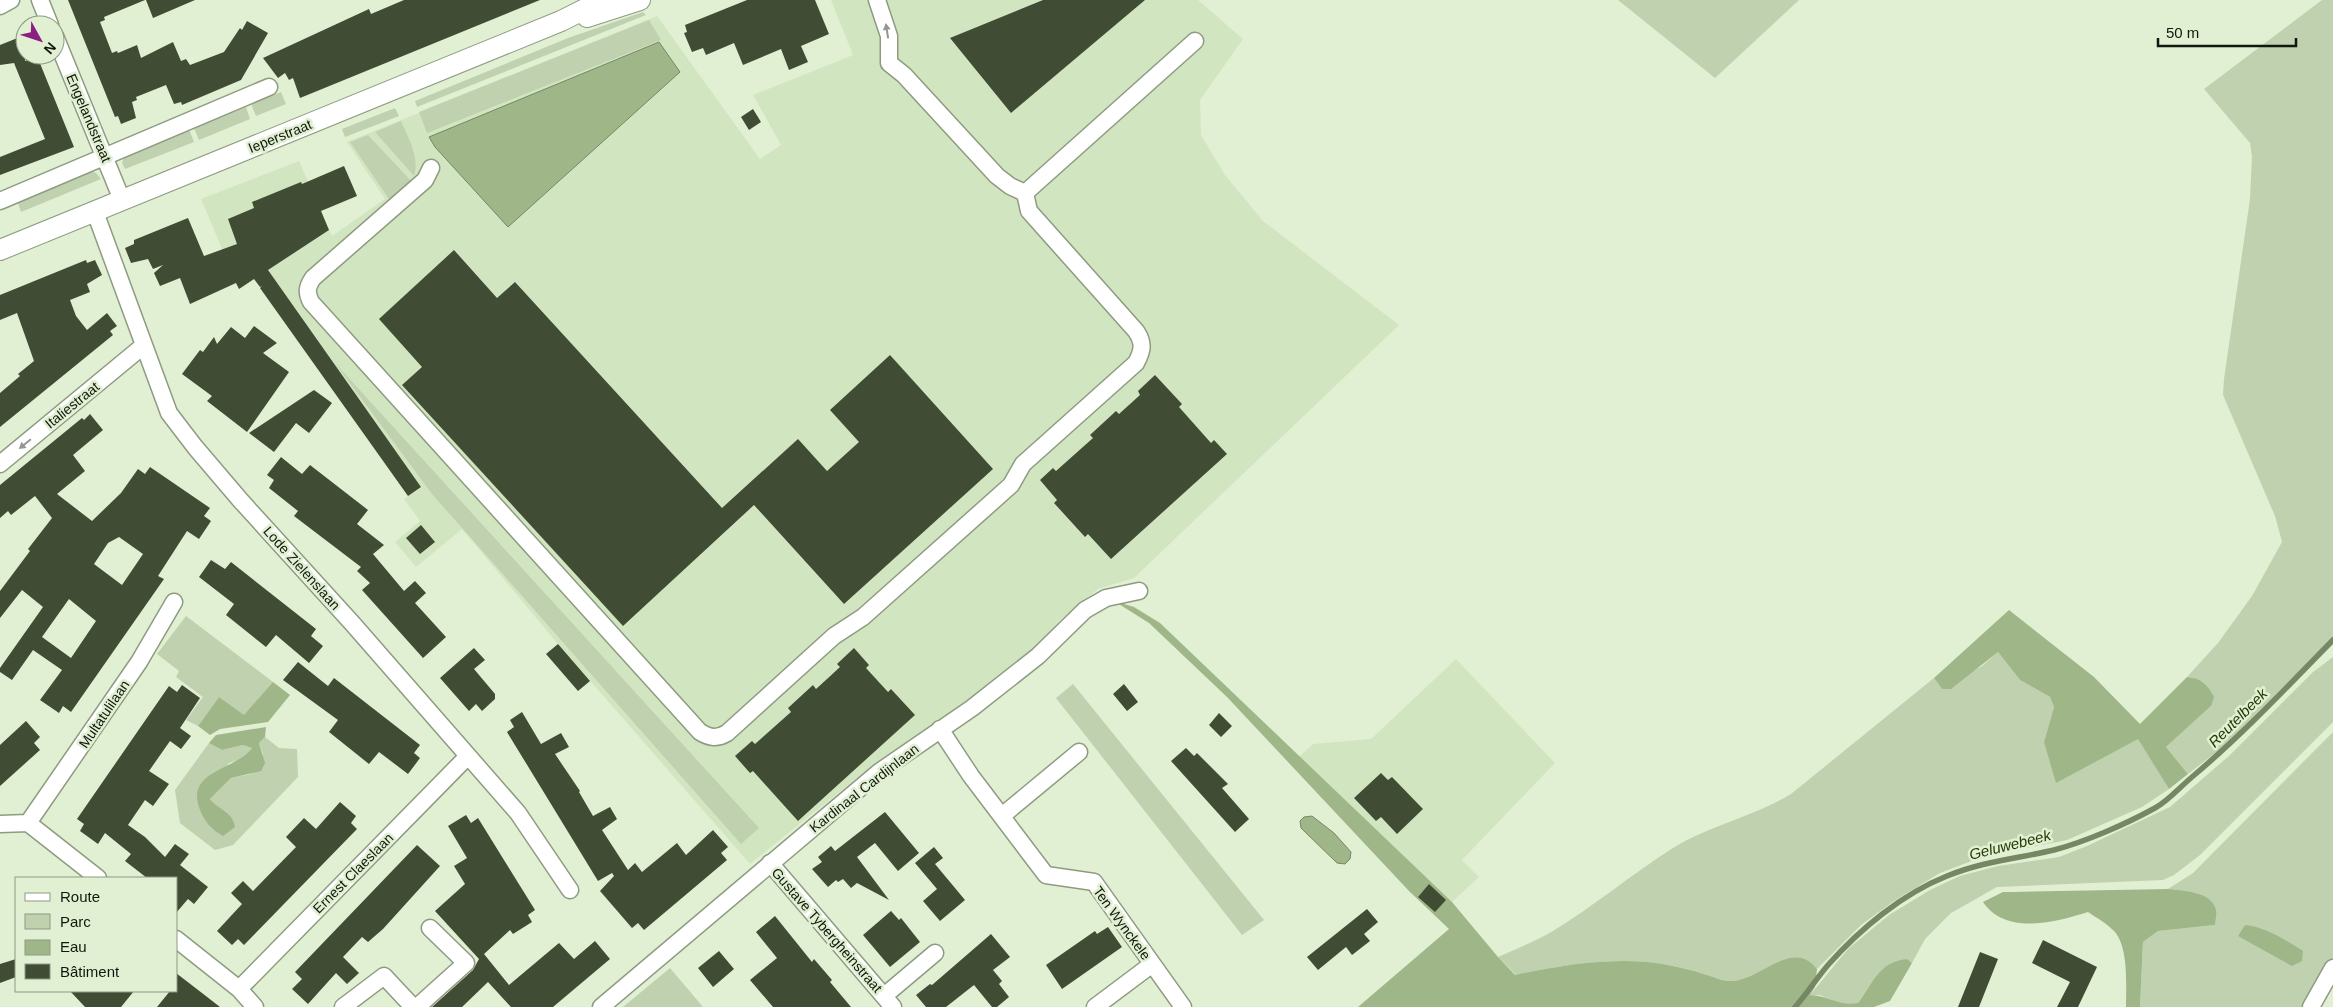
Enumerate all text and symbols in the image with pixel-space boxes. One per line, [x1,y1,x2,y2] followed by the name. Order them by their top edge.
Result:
[15,15,65,65] north arrow
[2158,15,2296,47] scale bar
[883,22,891,38] one-way arrow
[2166,24,2199,41] text: 50 m
[41,39,59,57] text: N
[63,72,115,165] street label: Engelandstraat
[246,116,314,156] street label: Ieperstraat
[42,378,102,432] street label: Italiestraat
[19,438,31,450] one-way arrow
[260,523,344,613] street label: Lode Zielenslaan
[75,677,133,751] street label: Multatulilaan
[2205,684,2272,750] water label: Reutelbeek
[806,740,922,836] street label: Kardinaal Cardijnlaan
[1967,826,2054,863] water label: Geluwebeek
[310,830,396,916] street label: Ernest Claeslaan
[768,864,886,996] street label: Gustave Tybergheinstraat
[15,877,178,992] legend
[1090,883,1154,963] street label: Ten Wynckele
[60,888,100,905] text: Route
[60,913,91,930] text: Parc
[60,938,87,955] text: Eau
[60,963,120,980] text: Bâtiment

